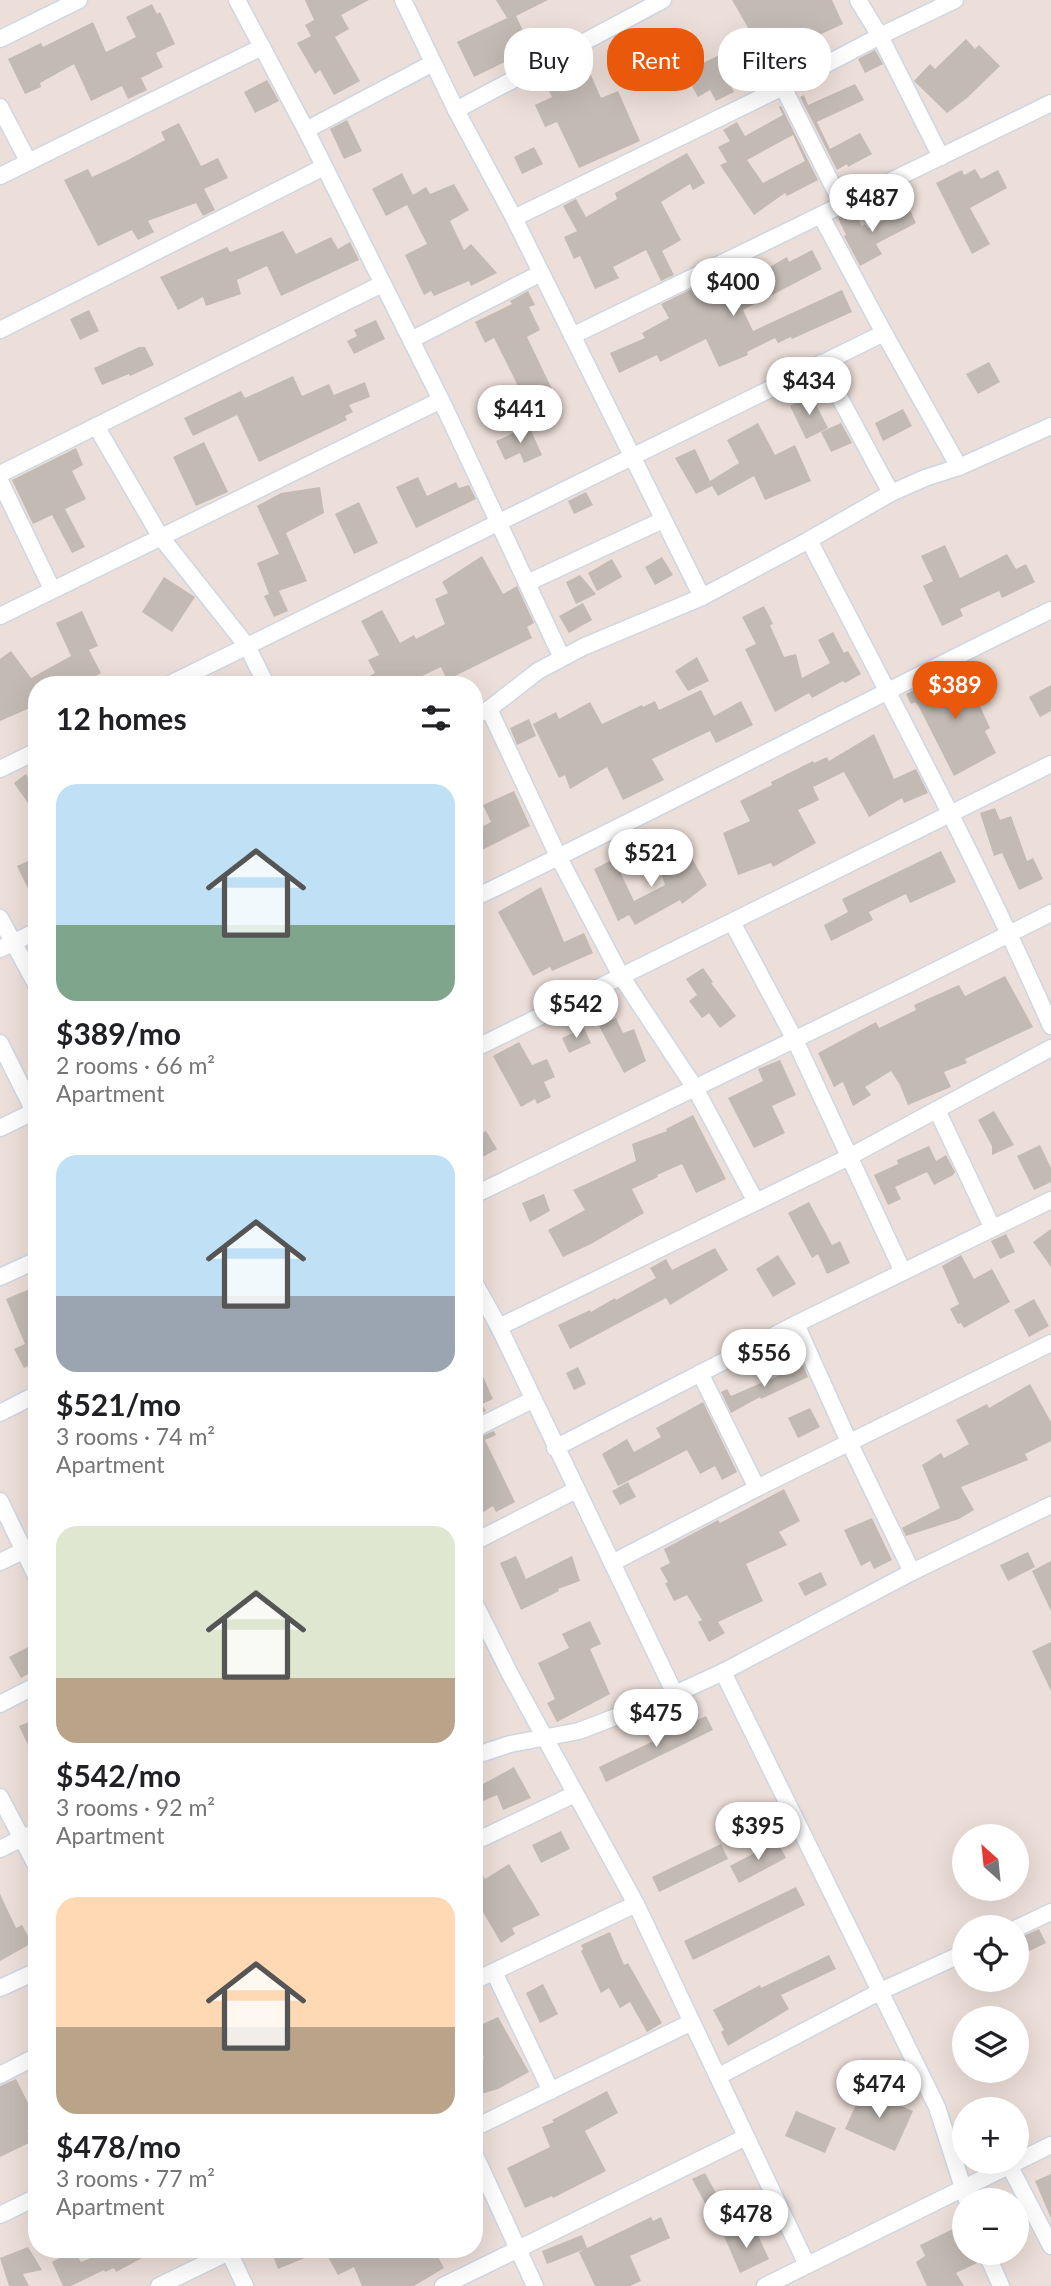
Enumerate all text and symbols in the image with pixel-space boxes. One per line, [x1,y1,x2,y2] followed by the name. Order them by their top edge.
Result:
[504,28,593,91] chip: Buy
[607,28,704,91] chip: Rent
[718,28,831,91] chip: Filters
[831,174,913,234] pin: $487
[845,183,899,211] text: $487
[692,258,774,318] pin: $400
[706,267,760,295] text: $400
[768,358,850,417] pin: $434
[782,366,836,394] text: $434
[479,386,561,445] pin: $441
[493,394,547,422] text: $441
[914,662,996,721] pin: $389
[928,670,982,698] text: $389
[417,699,455,737] icon: filters
[56,700,187,736] text: 12 homes
[193,830,319,956] icon: home
[610,830,692,889] pin: $521
[624,838,678,866] text: $521
[535,981,617,1040] pin: $542
[549,989,603,1017] text: $542
[56,1015,181,1051] text: $389/mo
[56,1051,215,1079] text: 2 rooms · 66 m²
[56,1079,164,1107] text: Apartment
[193,1201,319,1327] icon: home
[723,1330,805,1389] pin: $556
[737,1338,791,1366] text: $556
[56,1386,181,1422] text: $521/mo
[56,1422,215,1450] text: 3 rooms · 74 m²
[56,1450,164,1478] text: Apartment
[193,1572,319,1698] icon: home
[615,1690,697,1749] pin: $475
[629,1698,683,1726] text: $475
[56,1757,181,1793] text: $542/mo
[56,1793,215,1821] text: 3 rooms · 92 m²
[717,1802,799,1862] pin: $395
[731,1811,785,1839] text: $395
[56,1821,164,1849] text: Apartment
[952,1824,1029,1900] north arrow
[952,1824,1029,2265] map controls
[952,1915,1029,1992] button: locate
[193,1943,319,2069] icon: home
[952,2006,1029,2083] button: layers
[838,2060,920,2120] pin: $474
[852,2069,906,2097] text: $474
[952,2097,1029,2174] button: +
[56,2128,181,2164] text: $478/mo
[56,2164,215,2192] text: 3 rooms · 77 m²
[952,2188,1029,2265] button: −
[705,2190,787,2250] pin: $478
[56,2192,164,2220] text: Apartment
[719,2199,773,2227] text: $478

